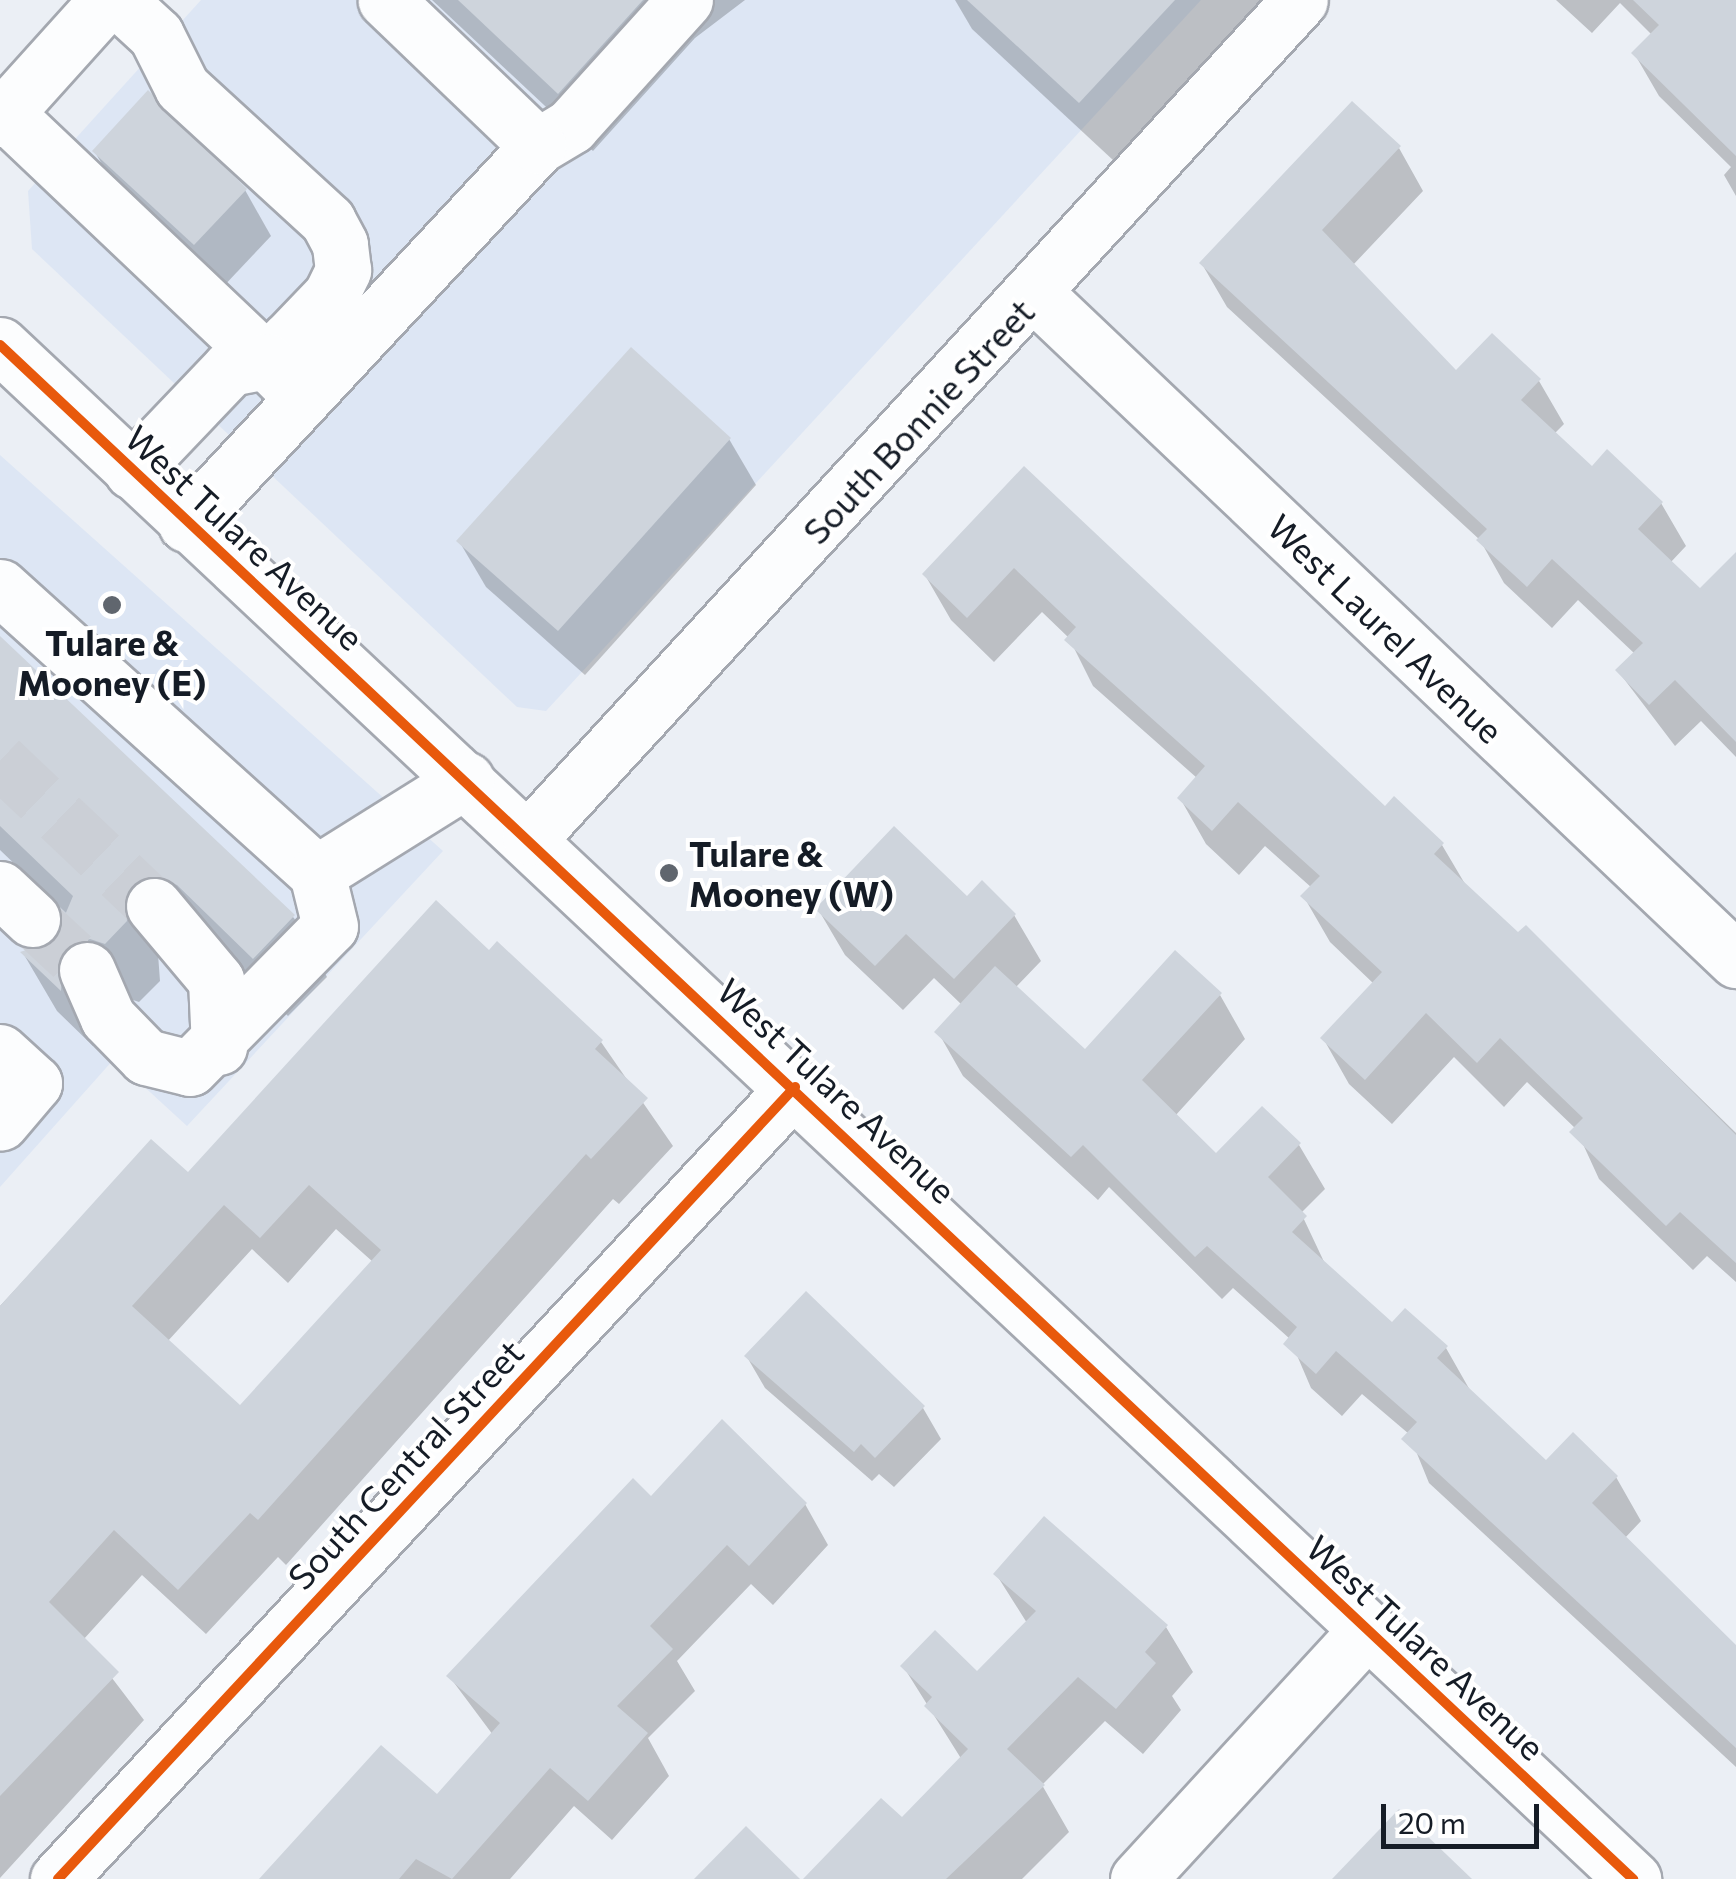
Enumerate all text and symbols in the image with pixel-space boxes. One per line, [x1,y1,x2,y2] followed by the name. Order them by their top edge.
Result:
[794,290,1042,552] street label: South Bonnie Street
[117,416,373,658] street label: West Tulare Avenue
[1260,505,1512,751] street label: West Laurel Avenue
[101,594,123,616] marker: Tulare & Mooney (E)
[17,621,207,703] place label: Tulare & Mooney (E)
[689,832,894,914] place label: Tulare & Mooney (W)
[658,862,680,884] marker: Tulare & Mooney (W)
[709,969,965,1211] street label: West Tulare Avenue
[279,1331,531,1597] street label: South Central Street
[1298,1526,1554,1768] street label: West Tulare Avenue
[1386,1784,1544,1846] scale bar
[1398,1803,1466,1840] text: 20 m

